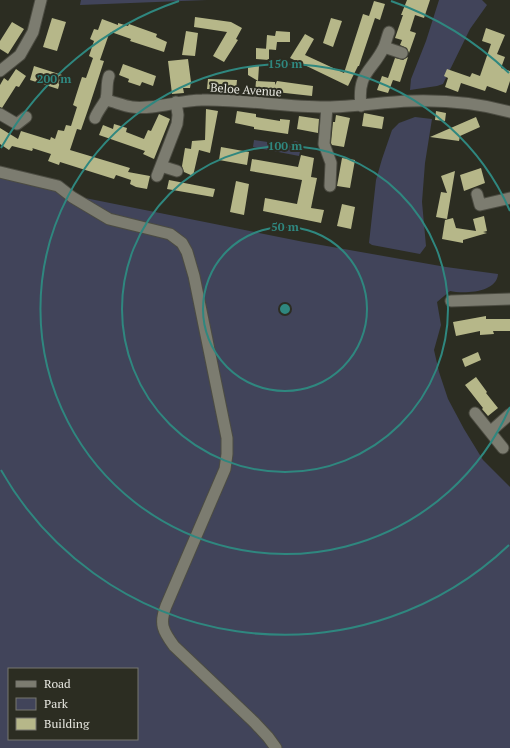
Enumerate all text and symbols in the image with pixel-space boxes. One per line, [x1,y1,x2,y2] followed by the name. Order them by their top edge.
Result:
[268,56,302,71] text: 150 m
[37,71,71,86] text: 200 m
[210,80,282,99] street label: Beloe Avenue
[268,138,302,153] text: 100 m
[271,219,299,234] text: 50 m
[278,302,292,316] centre of rings
[8,668,138,740] legend
[44,676,71,691] text: Road
[44,696,69,711] text: Park
[44,716,90,731] text: Building

